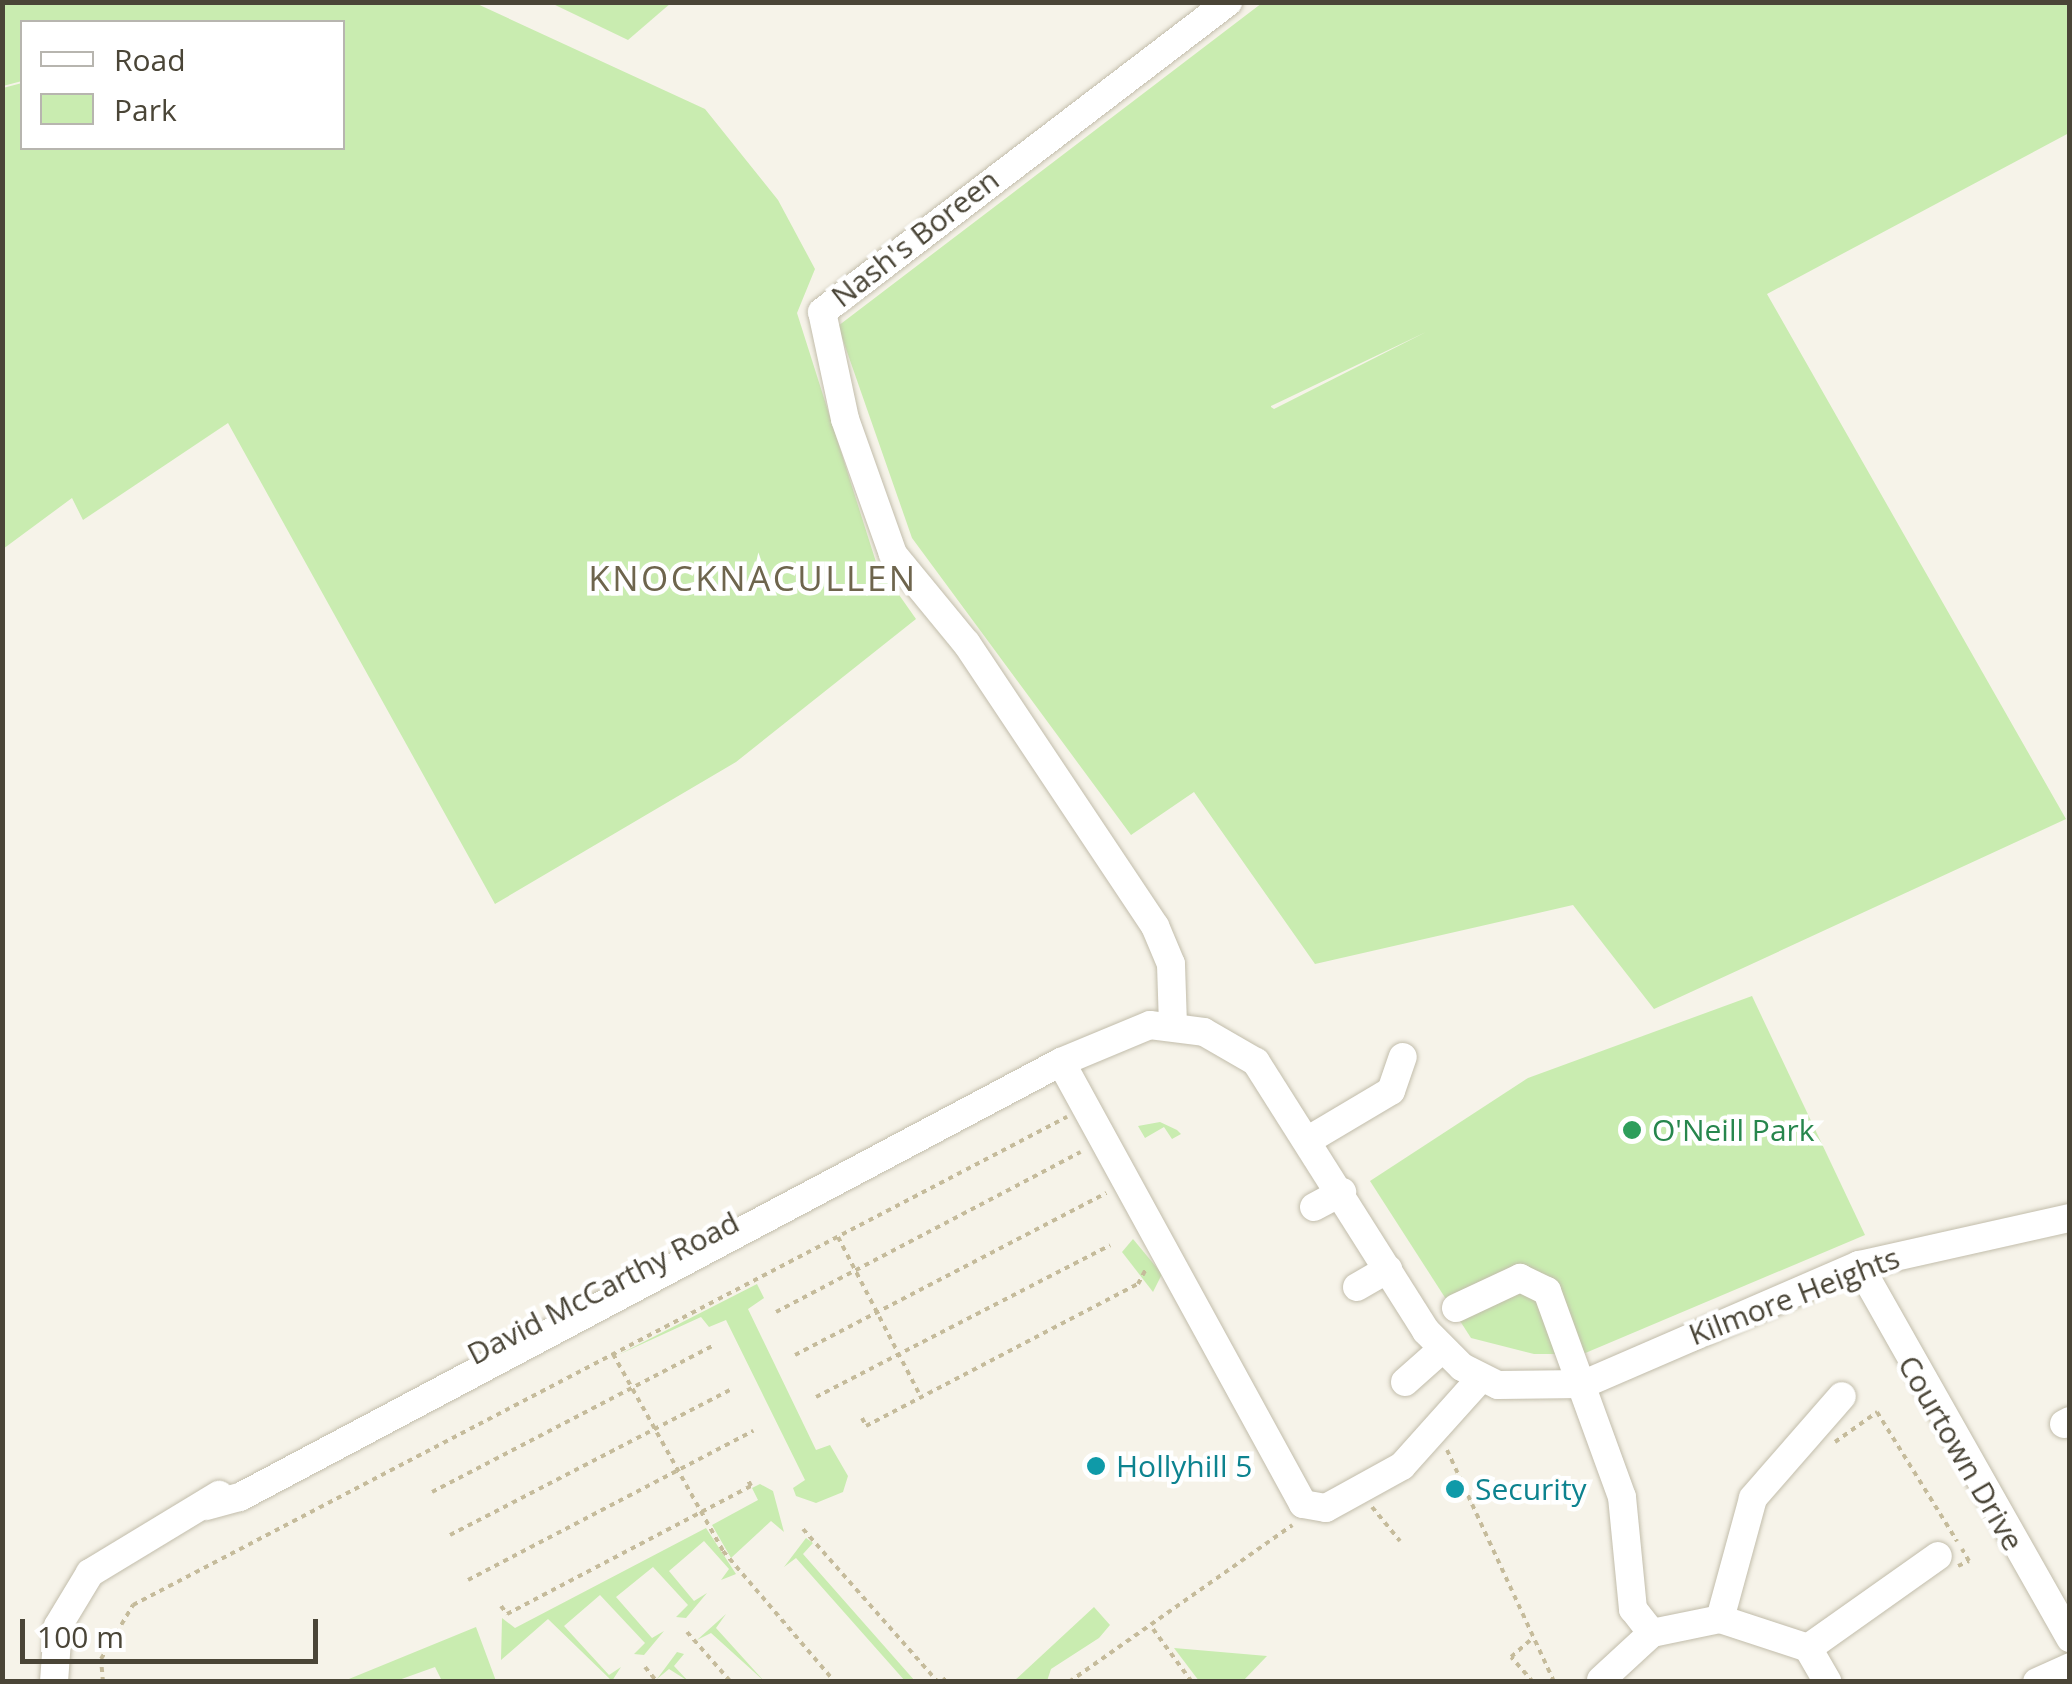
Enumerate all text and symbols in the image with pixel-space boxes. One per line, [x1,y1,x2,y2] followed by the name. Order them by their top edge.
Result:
[20,20,345,150] legend
[114,39,186,80] text: Road
[114,89,177,130] text: Park
[824,162,1006,314] street label: Nash's Boreen
[588,557,918,599] district label: KNOCKNACULLEN
[1652,1112,1815,1148] place label: O'Neill Park
[1621,1119,1643,1141] marker: O'Neill Park
[461,1204,745,1372] street label: David McCarthy Road
[1684,1239,1904,1353] street label: Kilmore Heights
[1891,1349,2031,1557] street label: Courtown Drive
[1116,1448,1252,1484] place label: Hollyhill 5
[1085,1455,1107,1477] marker: Hollyhill 5
[1475,1471,1587,1507] place label: Security
[1444,1478,1466,1500] marker: Security
[25,1599,322,1661] scale bar
[37,1616,124,1657] text: 100 m

